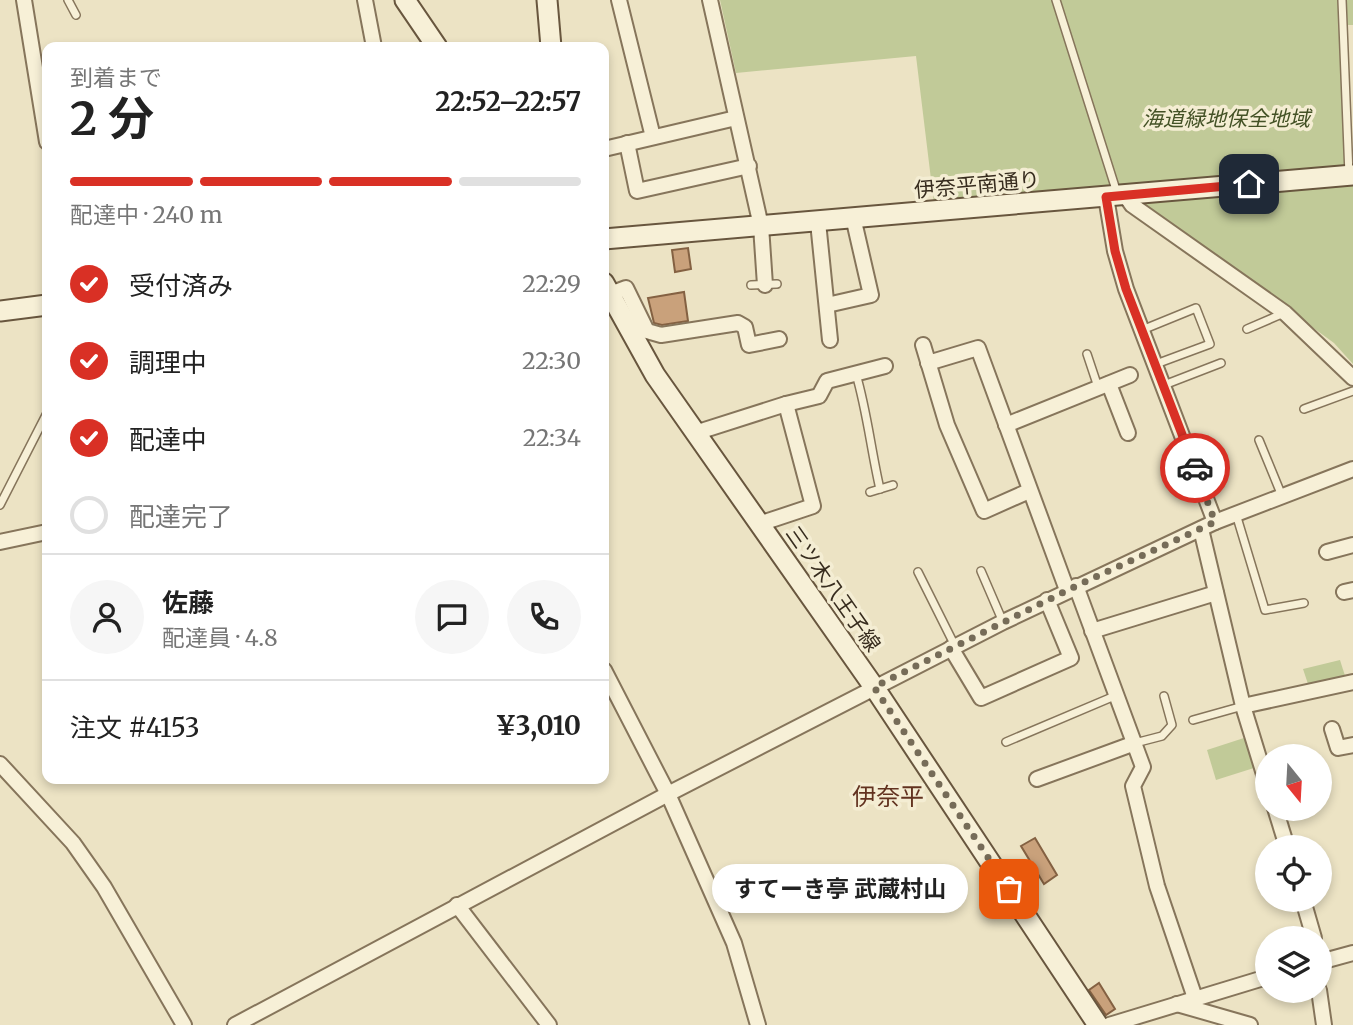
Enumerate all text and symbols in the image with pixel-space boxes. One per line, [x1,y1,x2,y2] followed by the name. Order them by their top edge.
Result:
[70,63,162,92] text: 到着まで
[435,85,581,118] text: 22:52–22:57
[70,90,154,148] text: 2 分
[1142,105,1313,132] park label: 海道緑地保全地域
[1219,154,1279,214] pin
[1230,165,1268,203] icon: home
[913,166,1041,203] street label: 伊奈平南通り
[70,200,223,229] text: 配達中 · 240 m
[70,265,108,303] icon: check
[129,269,233,302] text: 受付済み
[522,269,581,298] text: 22:29
[70,342,108,380] icon: check
[129,346,207,379] text: 調理中
[522,346,581,375] text: 22:30
[70,419,108,457] icon: check
[129,423,207,456] text: 配達中
[523,423,581,452] text: 22:34
[1160,433,1230,503] courier
[1176,449,1214,487] icon: car
[129,500,233,533] text: 配達完了
[780,521,887,657] street label: 三ツ木八王子線
[70,580,144,654] button: person
[415,580,489,654] button: chat
[507,580,581,654] button: phone
[162,586,214,619] text: 佐藤
[162,623,278,652] text: 配達員 · 4.8
[496,709,581,742] text: ¥3,010
[70,711,200,744] text: 注文 #4153
[1255,744,1332,821] north arrow
[1255,744,1332,1003] map controls
[852,781,924,812] district label: 伊奈平
[1255,835,1332,912] button: locate
[979,859,1039,919] pin
[712,864,967,914] callout: すてーき亭 武蔵村山
[990,870,1028,908] icon: bag
[734,874,946,903] text: すてーき亭 武蔵村山
[1255,926,1332,1003] button: layers

